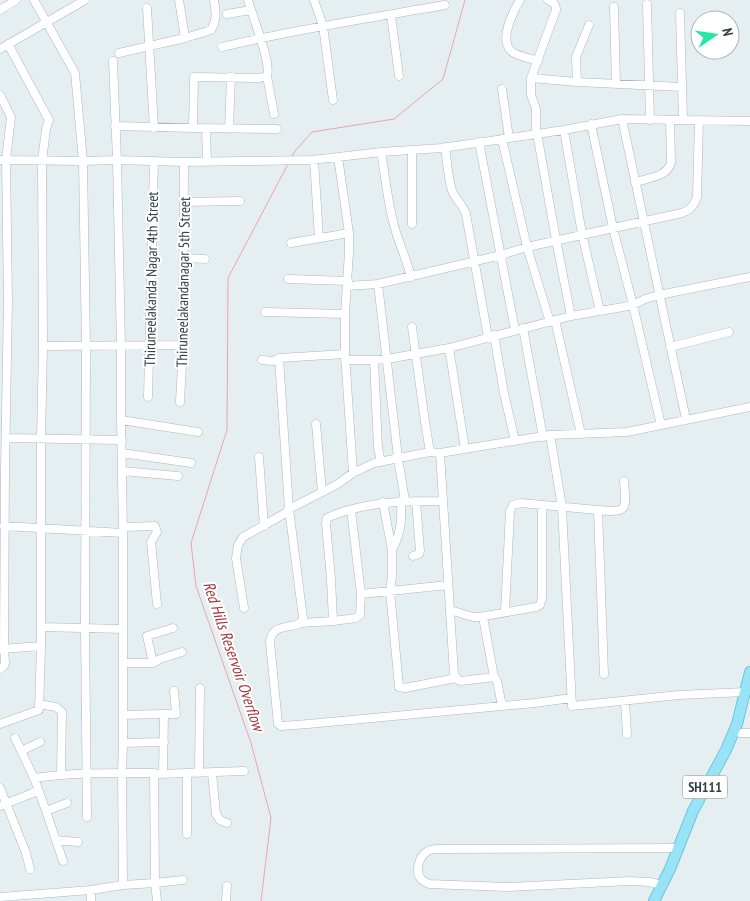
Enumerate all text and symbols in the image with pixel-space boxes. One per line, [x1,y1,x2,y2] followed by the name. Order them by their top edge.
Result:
[690,10,740,60] north arrow
[718,26,737,38] text: N
[140,191,162,367] street label: Thiruneelakanda Nagar 4th Street
[172,197,194,367] street label: Thiruneelakandanagar 5th Street
[199,579,270,736] water label: Red Hills Reservoir Overflow
[682,776,728,799] road number: SH111

